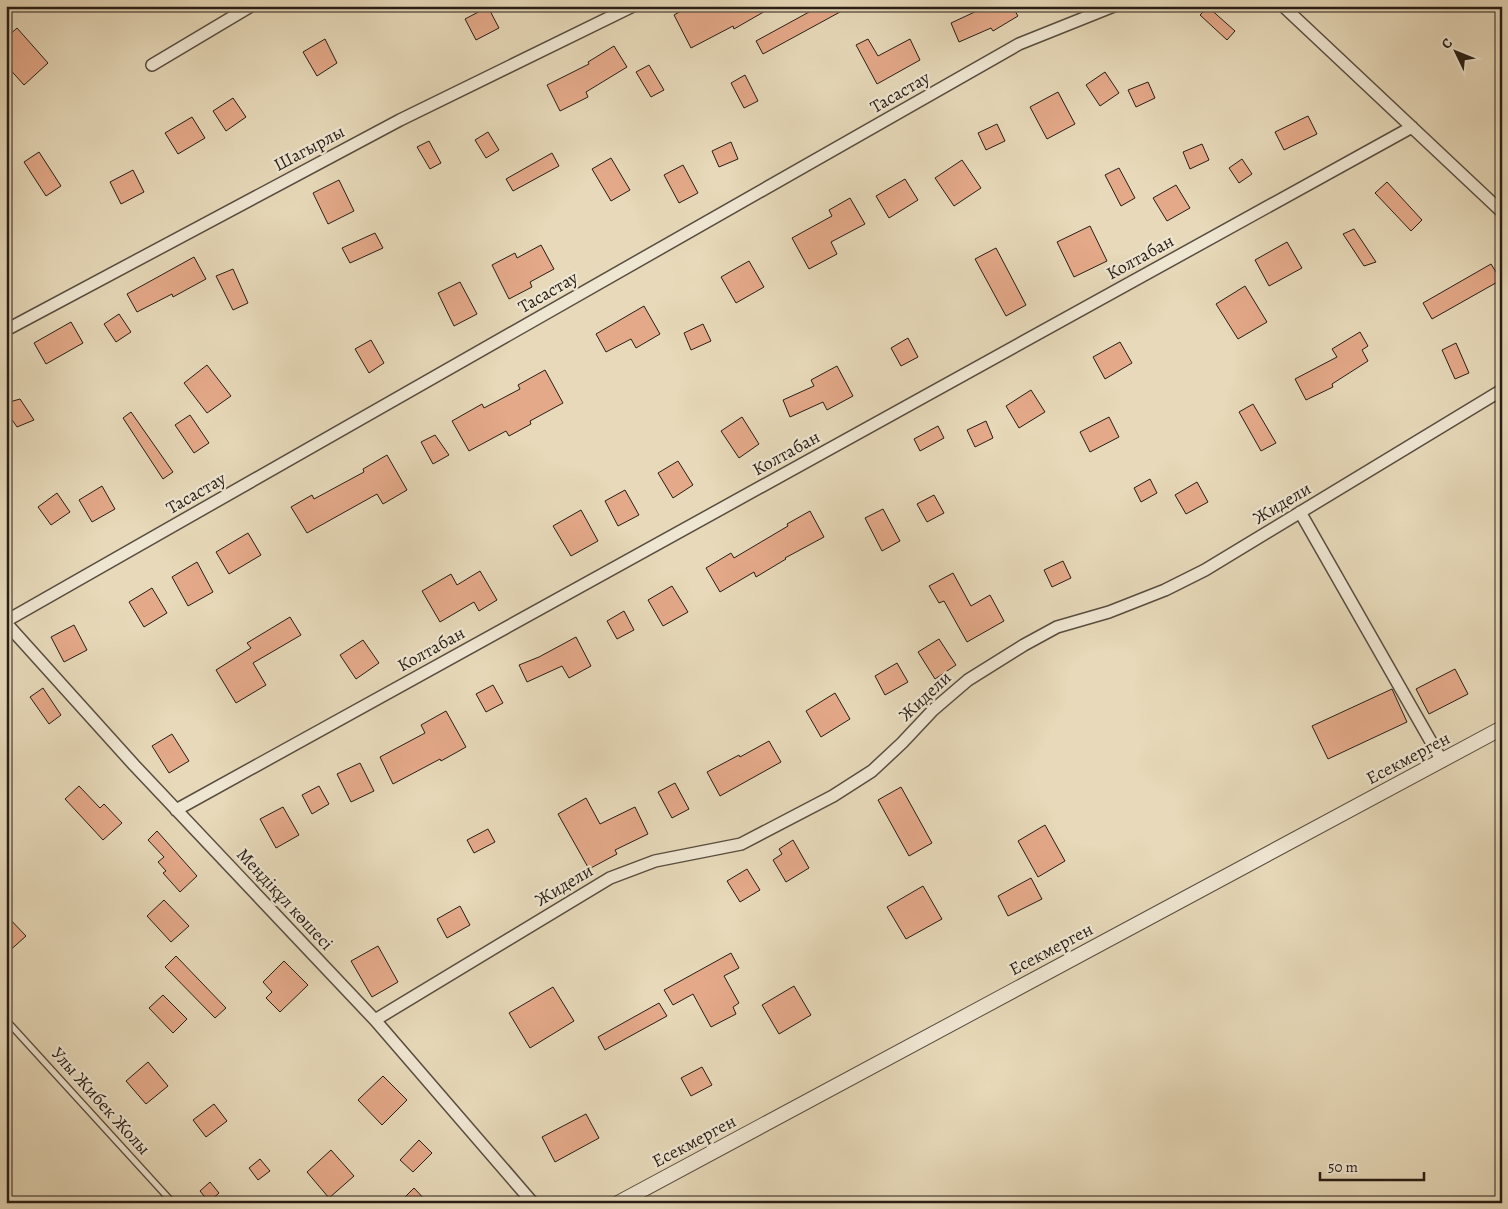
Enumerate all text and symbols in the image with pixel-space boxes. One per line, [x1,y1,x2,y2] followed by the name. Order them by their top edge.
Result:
[1430,28,1480,78] north arrow
[1437,34,1457,53] text: С
[866,65,935,119] street label: Тасастау
[269,119,349,177] street label: Шагырлы
[1102,229,1178,285] street label: Колтабан
[514,265,583,319] street label: Тасастау
[748,425,824,481] street label: Колтабан
[162,466,231,520] street label: Тасастау
[1249,476,1315,530] street label: Жидели
[393,621,469,677] street label: Колтабан
[894,666,956,726] street label: Жидели
[1362,726,1454,790] street label: Eсекмерген
[231,843,339,955] street label: Меңдіқұл көшесі
[531,858,597,912] street label: Жидели
[1005,917,1097,981] street label: Eсекмерген
[46,1042,156,1160] street label: Улы Жибек Жолы
[648,1109,740,1173] street label: Eсекмерген
[1320,1149,1424,1181] scale bar
[1328,1157,1358,1177] text: 50 m

